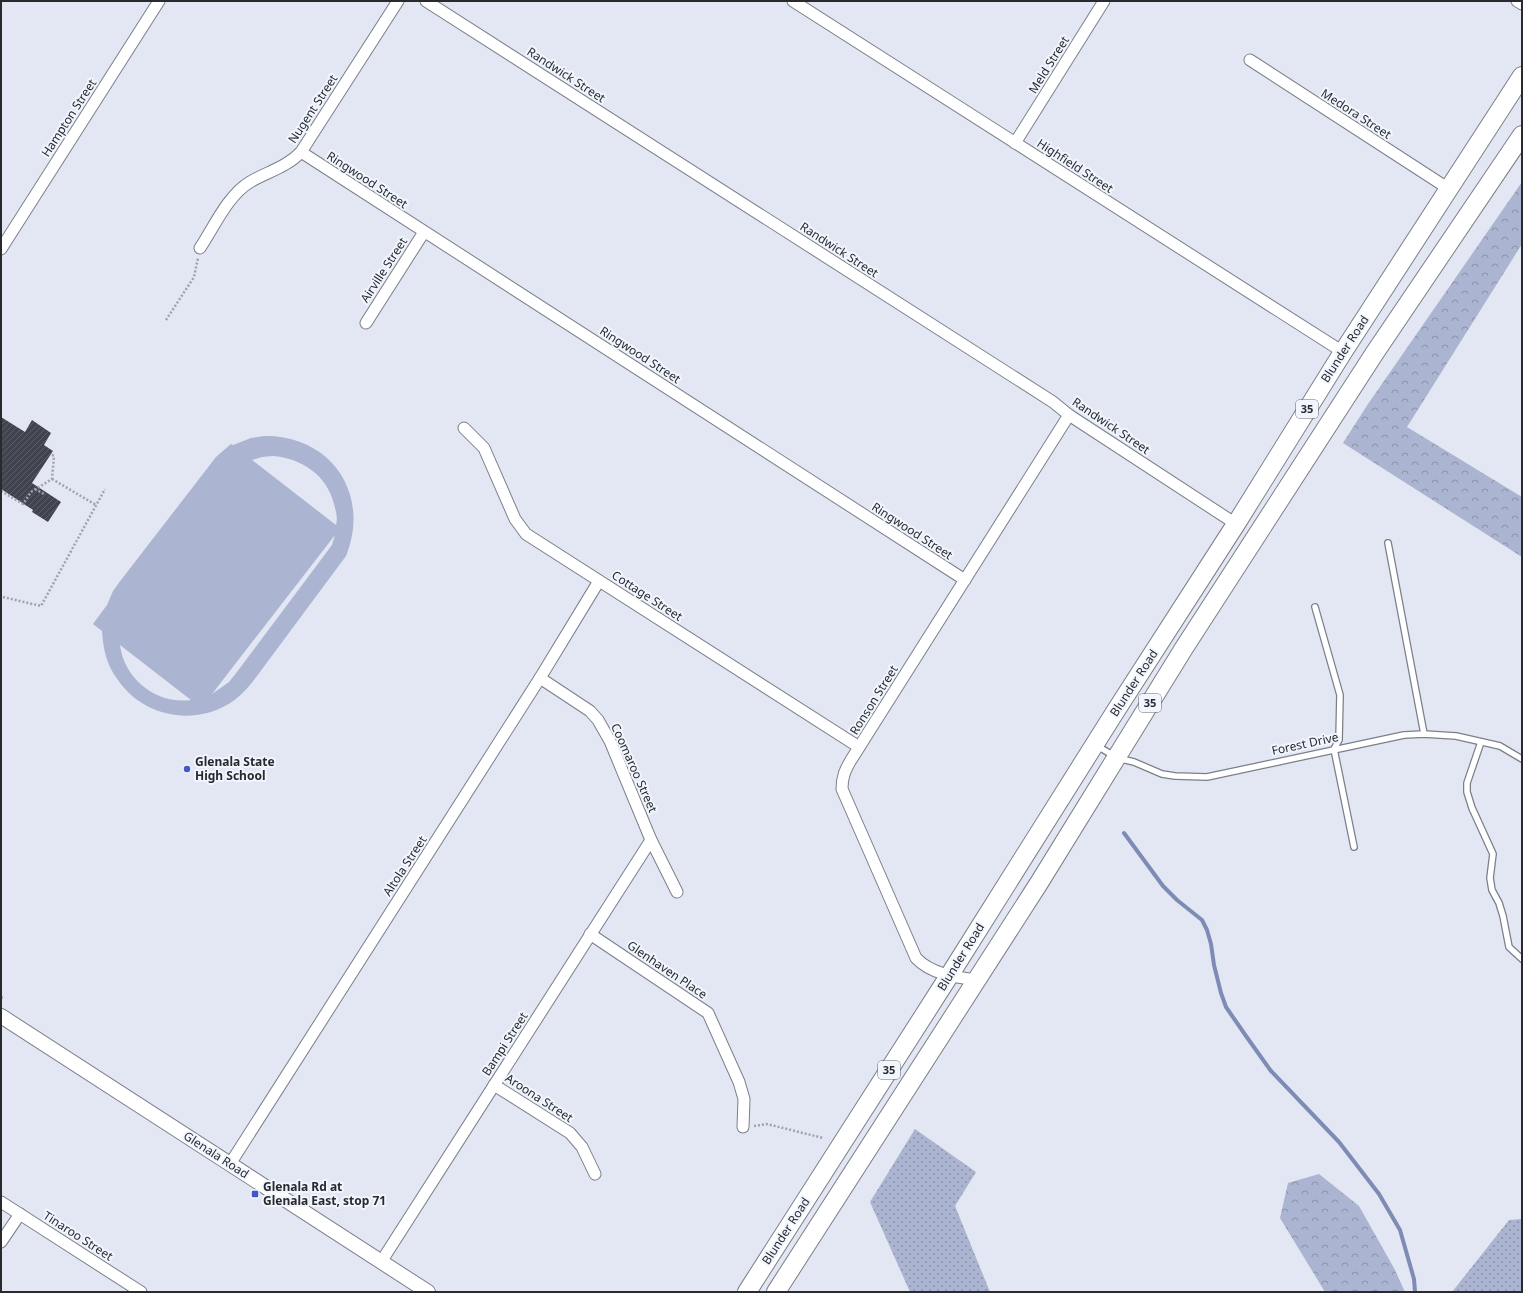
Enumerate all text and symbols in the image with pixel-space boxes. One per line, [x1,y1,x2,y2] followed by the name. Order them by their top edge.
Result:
[1024,32,1073,97] street label: Meld Street
[524,43,609,107] street label: Randwick Street
[284,70,342,147] street label: Nugent Street
[37,75,101,160] street label: Hampton Street
[1318,85,1395,143] street label: Medora Street
[1034,135,1117,197] street label: Highfield Street
[324,147,412,212] street label: Ringwood Street
[797,218,882,282] street label: Randwick Street
[356,233,411,306] street label: Airville Street
[1317,312,1373,386] street label: Blunder Road
[597,322,685,387] street label: Ringwood Street
[1069,393,1154,458] street label: Randwick Street
[1296,400,1318,418] road number: 35
[869,498,957,563] street label: Ringwood Street
[609,566,686,625] street label: Cottage Street
[1106,646,1162,720] street label: Blunder Road
[845,661,902,738] street label: Ronson Street
[1139,694,1161,712] road number: 35
[607,721,662,816] street label: Coomaroo Street
[1270,728,1340,759] street label: Forest Drive
[195,753,275,784] place label: Glenala State High School
[182,764,192,774] marker: Glenala State High School
[379,832,431,899] street label: Altola Street
[933,920,988,994] street label: Blunder Road
[624,936,711,1003] street label: Glenhaven Place
[478,1008,532,1079] street label: Bampi Street
[878,1061,900,1079] road number: 35
[502,1069,577,1126] street label: Aroona Street
[180,1127,252,1182] street label: Glenala Road
[263,1178,386,1209] place label: Glenala Rd at Glenala East, stop 71
[250,1189,260,1199] marker: Glenala Rd at Glenala East, stop 71
[758,1194,814,1268] street label: Blunder Road
[40,1207,117,1265] street label: Tinaroo Street

